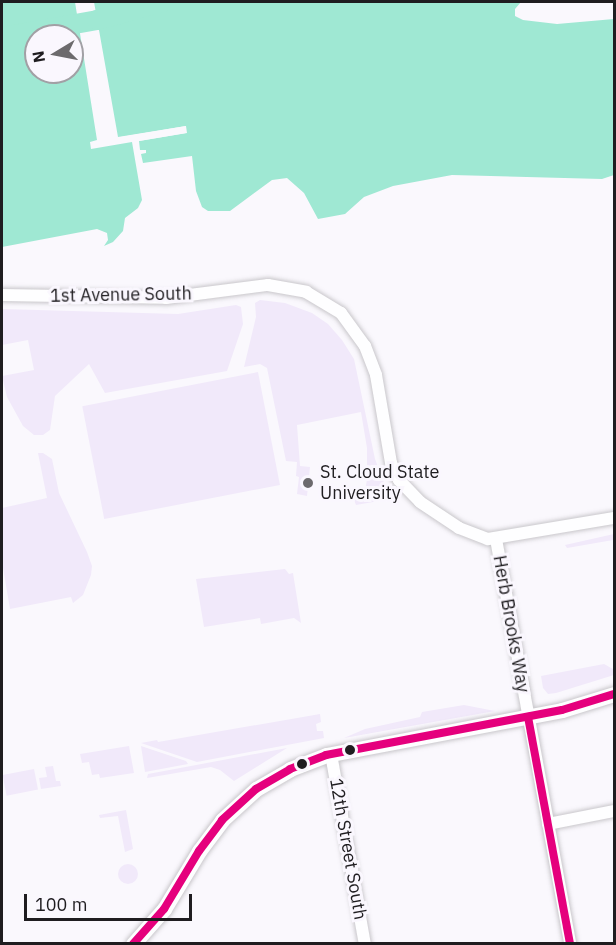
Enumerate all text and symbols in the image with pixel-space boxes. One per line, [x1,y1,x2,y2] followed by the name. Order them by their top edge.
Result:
[24,24,84,84] north arrow
[27,49,49,64] text: N
[50,283,192,307] street label: 1st Avenue South
[320,462,440,504] place label: St. Cloud State University
[301,476,315,490] marker: St. Cloud State University
[488,554,534,694] street label: Herb Brooks Way
[344,744,356,756] unlabelled marker
[296,758,308,770] unlabelled marker
[325,777,371,921] street label: 12th Street South
[27,882,195,920] scale bar
[35,893,87,916] text: 100 m

